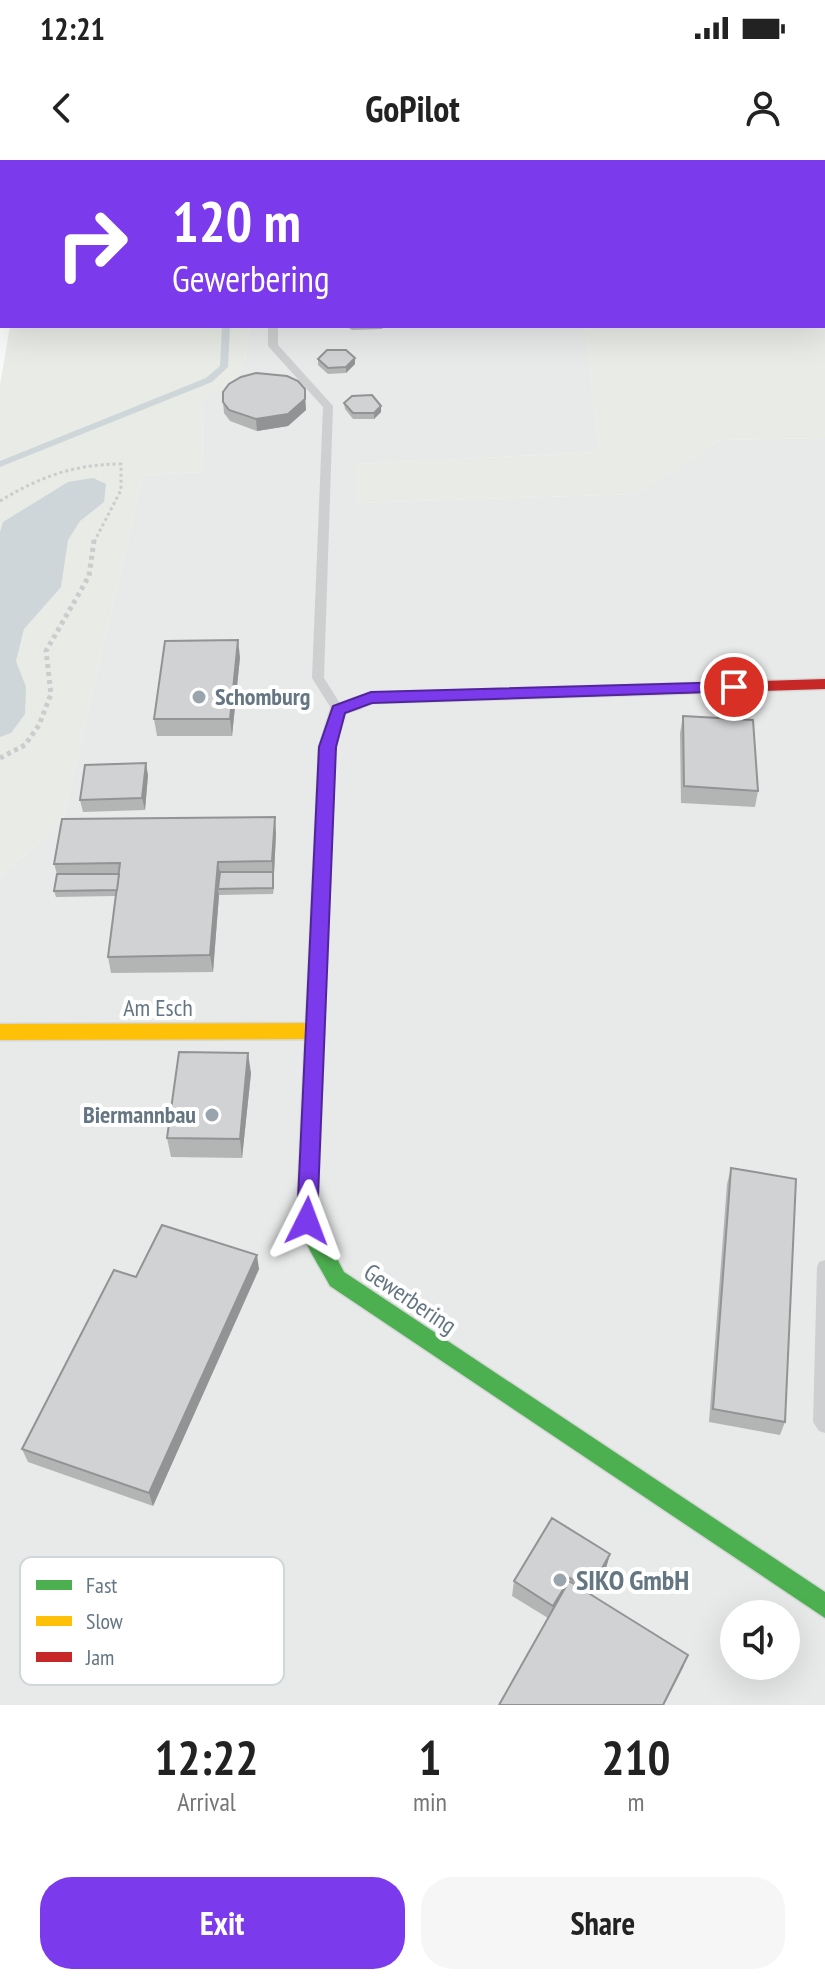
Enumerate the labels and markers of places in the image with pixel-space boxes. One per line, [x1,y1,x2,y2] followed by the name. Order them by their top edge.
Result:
[700,653,768,721] pin
[215,681,310,712] place label: Schomburg
[190,688,208,706] marker: Schomburg
[83,1099,196,1130] place label: Biermannbau
[203,1106,221,1124] marker: Biermannbau
[576,1561,689,1598] place label: SIKO GmbH
[551,1571,569,1589] marker: SIKO GmbH

